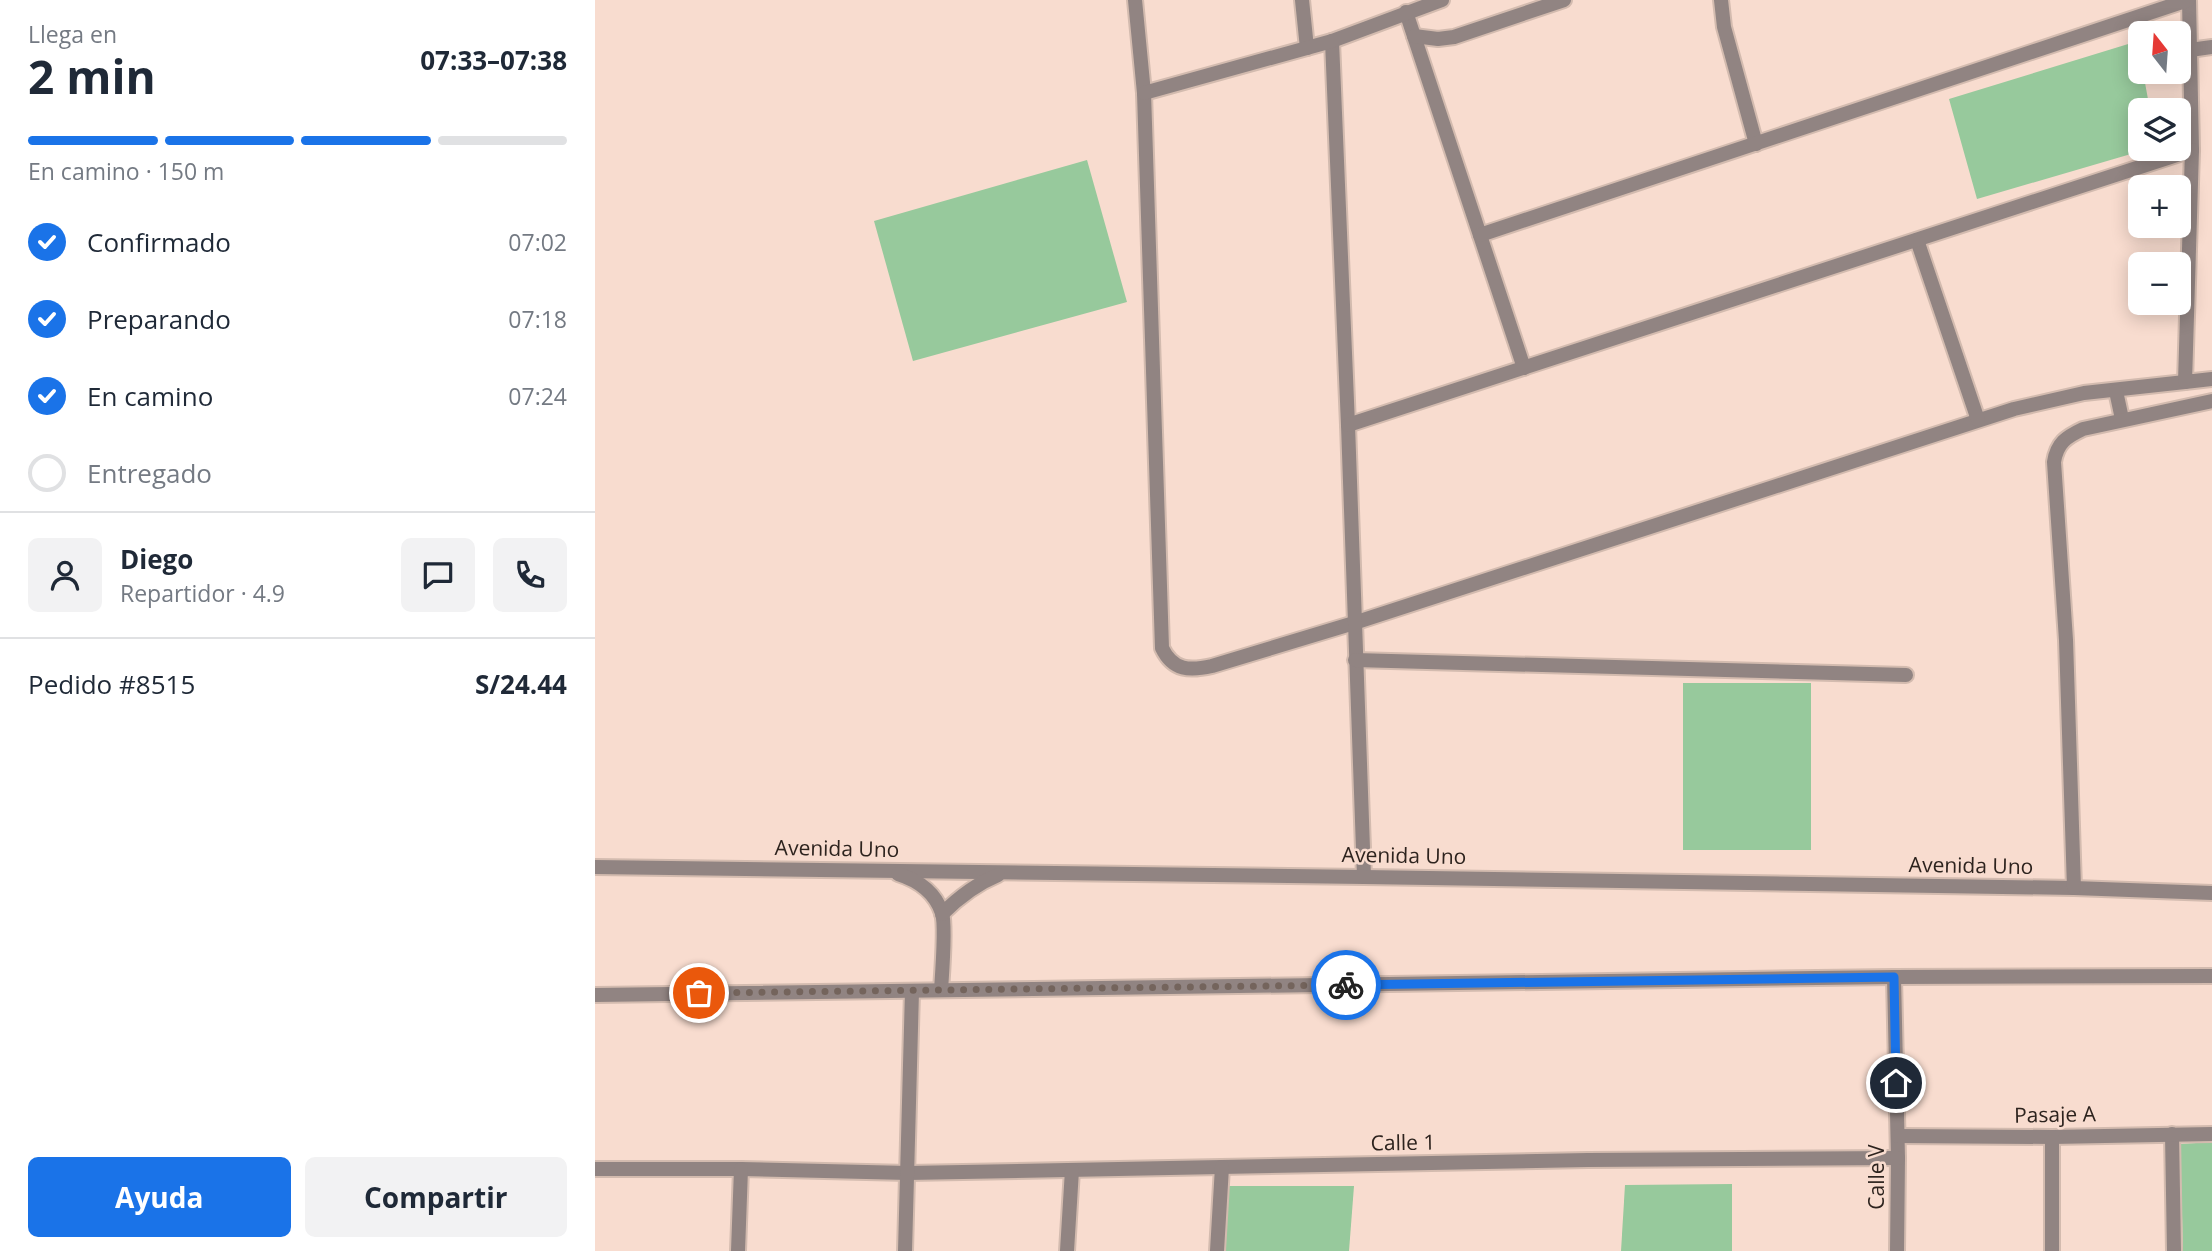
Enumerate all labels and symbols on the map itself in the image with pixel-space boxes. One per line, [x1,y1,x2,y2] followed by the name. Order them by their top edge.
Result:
[2128,21,2191,84] north arrow
[775,833,900,863] street label: Avenida Uno
[1342,840,1467,870] street label: Avenida Uno
[1909,850,2034,880] street label: Avenida Uno
[1311,950,1381,1020] courier
[669,963,729,1023] pin
[1866,1053,1926,1113] pin
[2014,1099,2097,1129] street label: Pasaje A
[1370,1127,1436,1157] street label: Calle 1
[1862,1144,1890,1210] street label: Calle V

